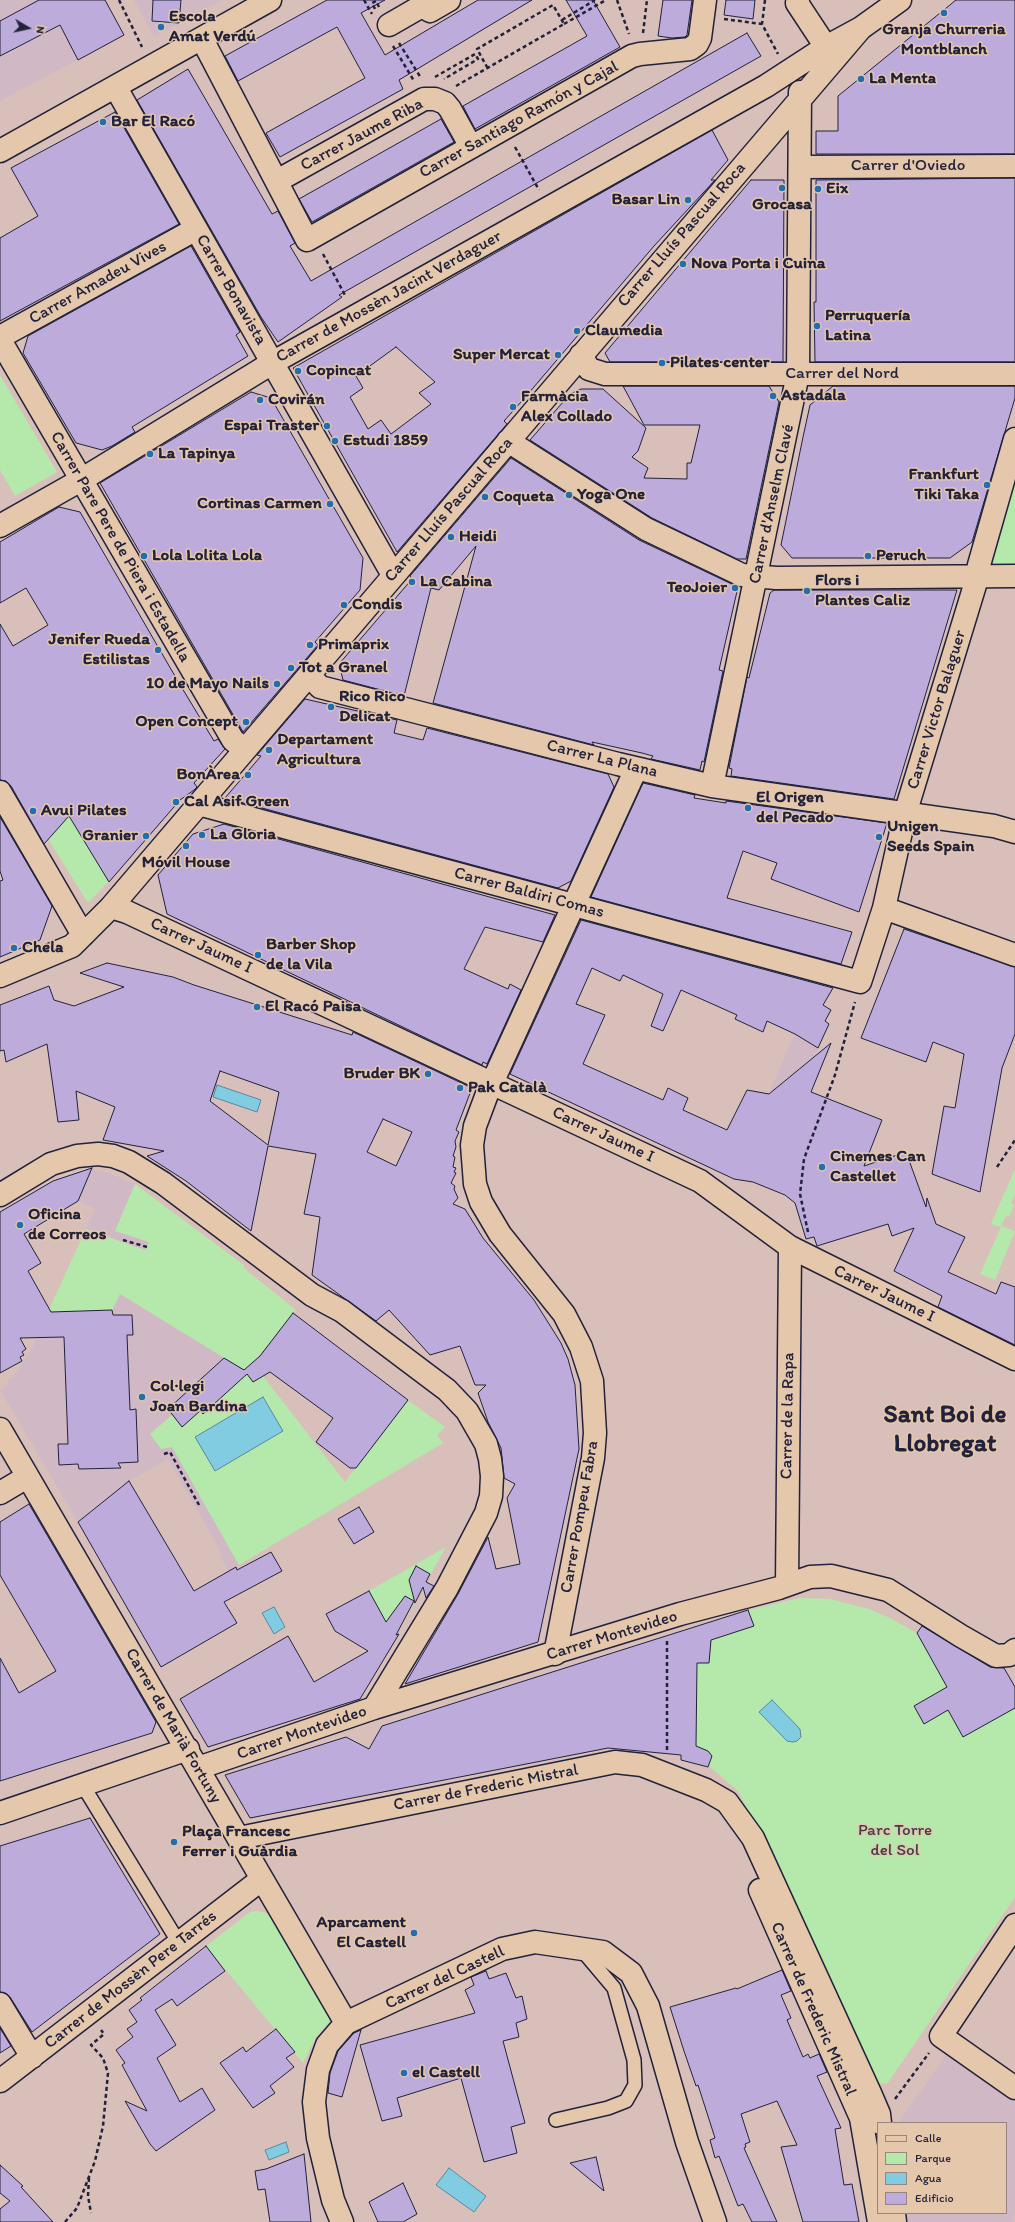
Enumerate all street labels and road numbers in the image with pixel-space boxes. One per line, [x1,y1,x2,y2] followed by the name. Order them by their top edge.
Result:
[416,57,622,183] street label: Carrer Santiago Ramón y Cajal
[297,94,427,176] street label: Carrer Jaume Riba
[851,156,965,176] street label: Carrer d'Oviedo
[613,158,751,312] street label: Carrer Lluís Pascual Roca
[273,226,505,368] street label: Carrer de Mossèn Jacint Verdaguer
[191,231,271,349] street label: Carrer Bonavista
[26,237,170,329] street label: Carrer Amadeu Vives
[785,364,899,384] street label: Carrer del Nord
[745,422,799,586] street label: Carrer d'Anselm Clavé
[45,428,195,666] street label: Carrer Pare Pere de Piera i Estadella
[380,433,518,587] street label: Carrer Lluís Pascual Roca
[903,628,971,792] street label: Carrer Victor Balaguer
[544,735,660,783] street label: Carrer La Plana
[452,863,606,923] street label: Carrer Baldiri Comas
[147,913,255,979] street label: Carrer Jaume I
[549,1102,657,1168] street label: Carrer Jaume I
[830,1261,938,1327] street label: Carrer Jaume I
[777,1352,799,1480] street label: Carrer de la Rapa
[557,1439,603,1595] street label: Carrer Pompeu Fabra
[544,1606,680,1666] street label: Carrer Montevideo
[120,1645,226,1807] street label: Carrer de Marià Fortuny
[234,1701,370,1765] street label: Carrer Montevideo
[392,1760,580,1816] street label: Carrer de Frederic Mistral
[41,1906,221,2054] street label: Carrer de Mossèn Pere Tarrés
[765,1919,861,2099] street label: Carrer de Frederic Mistral
[382,1941,508,2015] street label: Carrer del Castell

